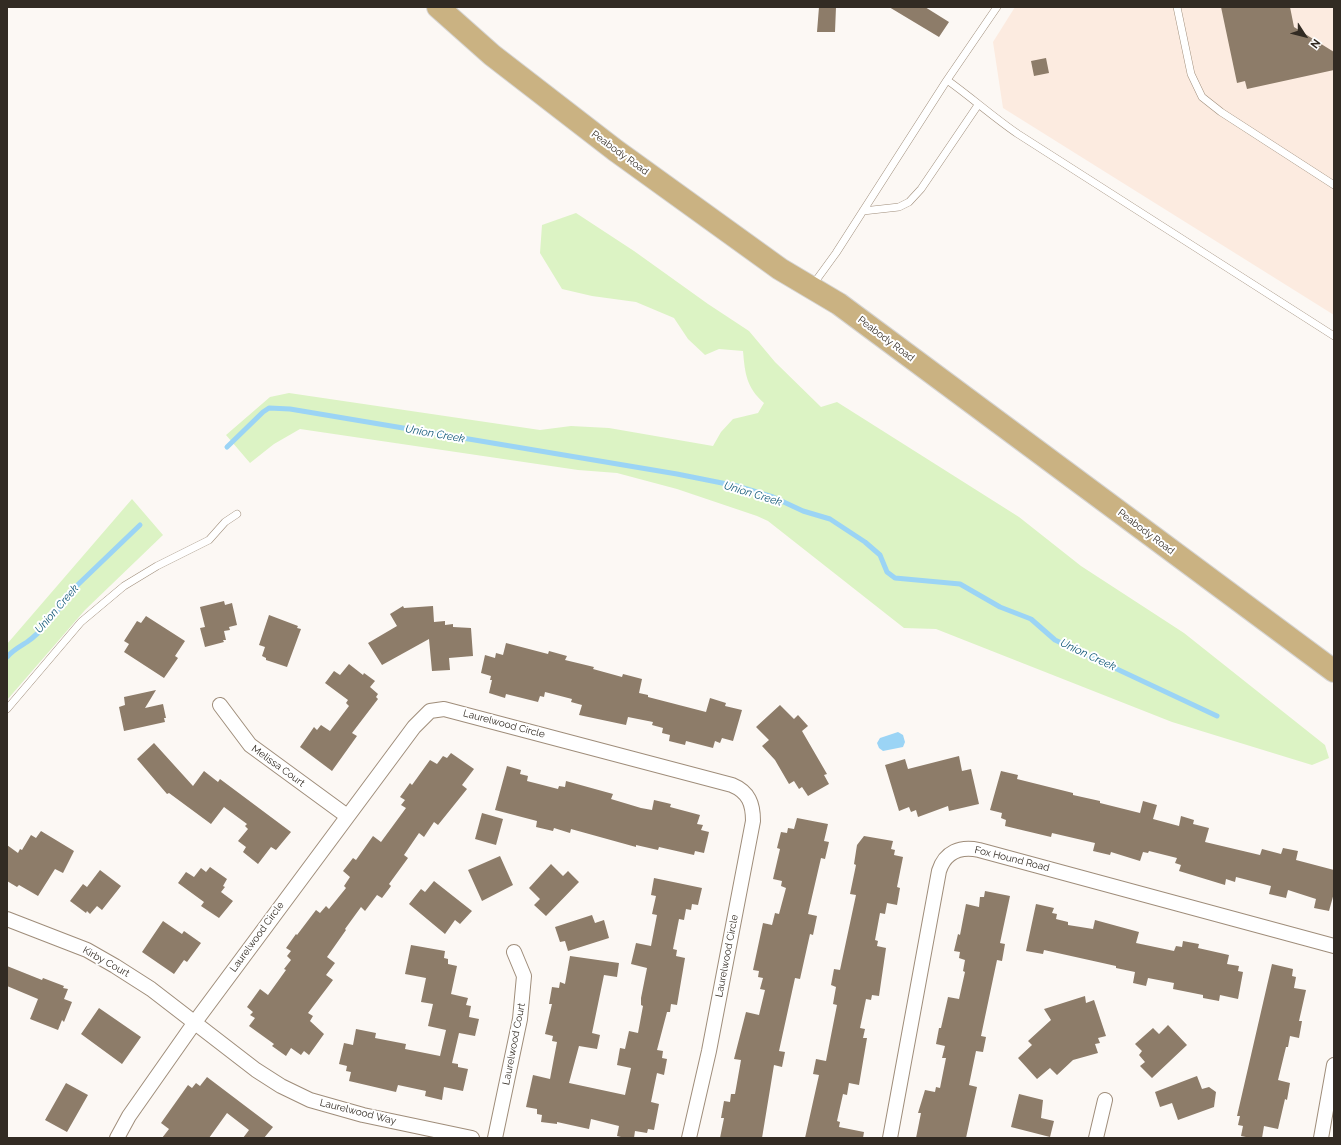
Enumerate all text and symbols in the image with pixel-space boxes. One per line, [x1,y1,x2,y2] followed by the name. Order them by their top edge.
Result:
[1285,16,1325,56] north arrow
[1307,36,1323,51] text: N
[589,128,651,178] street label: Peabody Road
[855,314,917,364] street label: Peabody Road
[404,422,466,446] water label: Union Creek
[722,479,784,509] water label: Union Creek
[1115,507,1177,557] street label: Peabody Road
[32,582,82,636] water label: Union Creek
[1058,636,1118,674] water label: Union Creek
[462,707,546,741] street label: Laurelwood Circle
[249,743,307,789] street label: Melissa Court
[973,844,1051,874] street label: Fox Hound Road
[227,899,287,975] street label: Laurelwood Circle
[713,914,741,998] street label: Laurelwood Circle
[80,944,132,980] street label: Kirby Court
[500,1002,528,1086] street label: Laurelwood Court
[319,1097,397,1127] street label: Laurelwood Way

